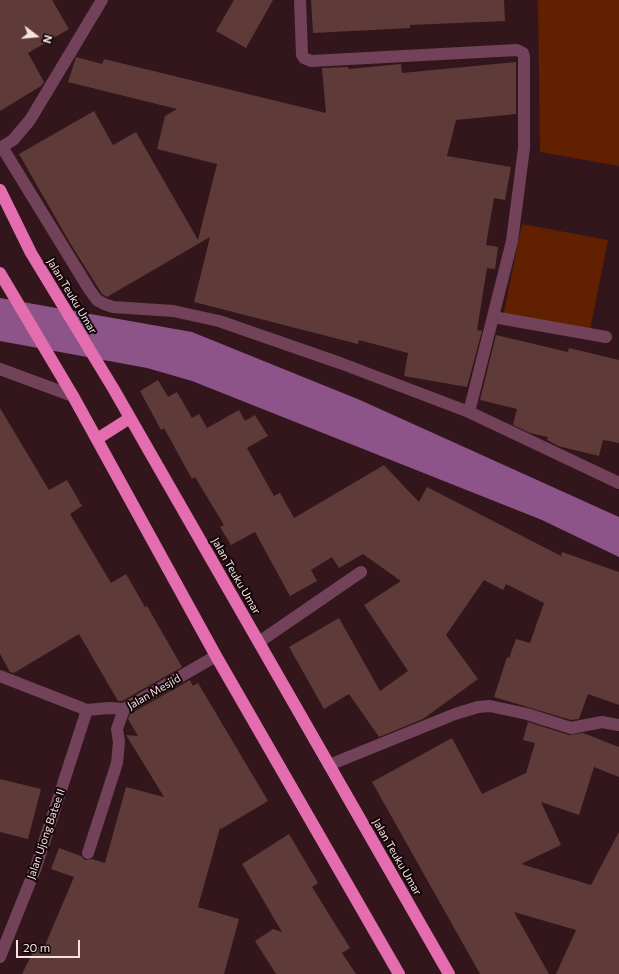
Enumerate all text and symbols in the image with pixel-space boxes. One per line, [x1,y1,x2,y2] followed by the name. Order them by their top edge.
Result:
[16,16,56,56] north arrow
[41,34,55,45] text: N
[44,256,100,336] street label: Jalan Teuku Umar
[209,535,263,617] street label: Jalan Teuku Umar
[125,671,183,713] street label: Jalan Mesjid
[24,787,68,881] street label: Jalan Ujong Batee II
[370,816,424,898] street label: Jalan Teuku Umar
[18,932,82,958] scale bar
[23,940,50,954] text: 20 m

